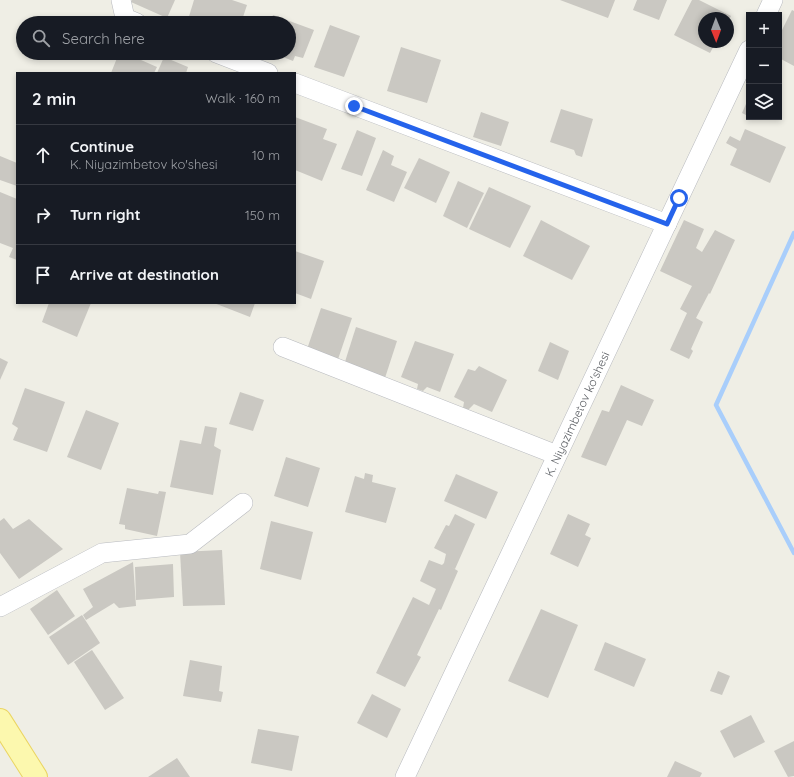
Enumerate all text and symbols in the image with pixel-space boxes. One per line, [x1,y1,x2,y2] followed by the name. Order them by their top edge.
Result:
[698,12,734,48] north arrow
[746,12,782,120] map controls
[746,12,782,48] button: +
[16,16,296,60] search box
[30,27,52,49] icon: search
[62,29,145,48] text: Search here
[746,48,782,84] button: −
[746,84,782,120] button: layers
[32,88,76,109] text: 2 min
[205,90,280,106] text: Walk · 160 m
[345,97,363,115] route end
[70,137,134,156] text: Continue
[32,144,54,166] icon: ahead
[252,147,280,163] text: 10 m
[70,156,218,172] text: K. Niyazimbetov ko'shesi
[670,189,688,207] route start
[32,204,54,226] icon: right
[70,205,141,224] text: Turn right
[245,207,280,223] text: 150 m
[32,264,54,286] icon: arrive
[70,265,219,284] text: Arrive at destination
[541,349,613,479] street label: K. Niyazimbetov ko'shesi

